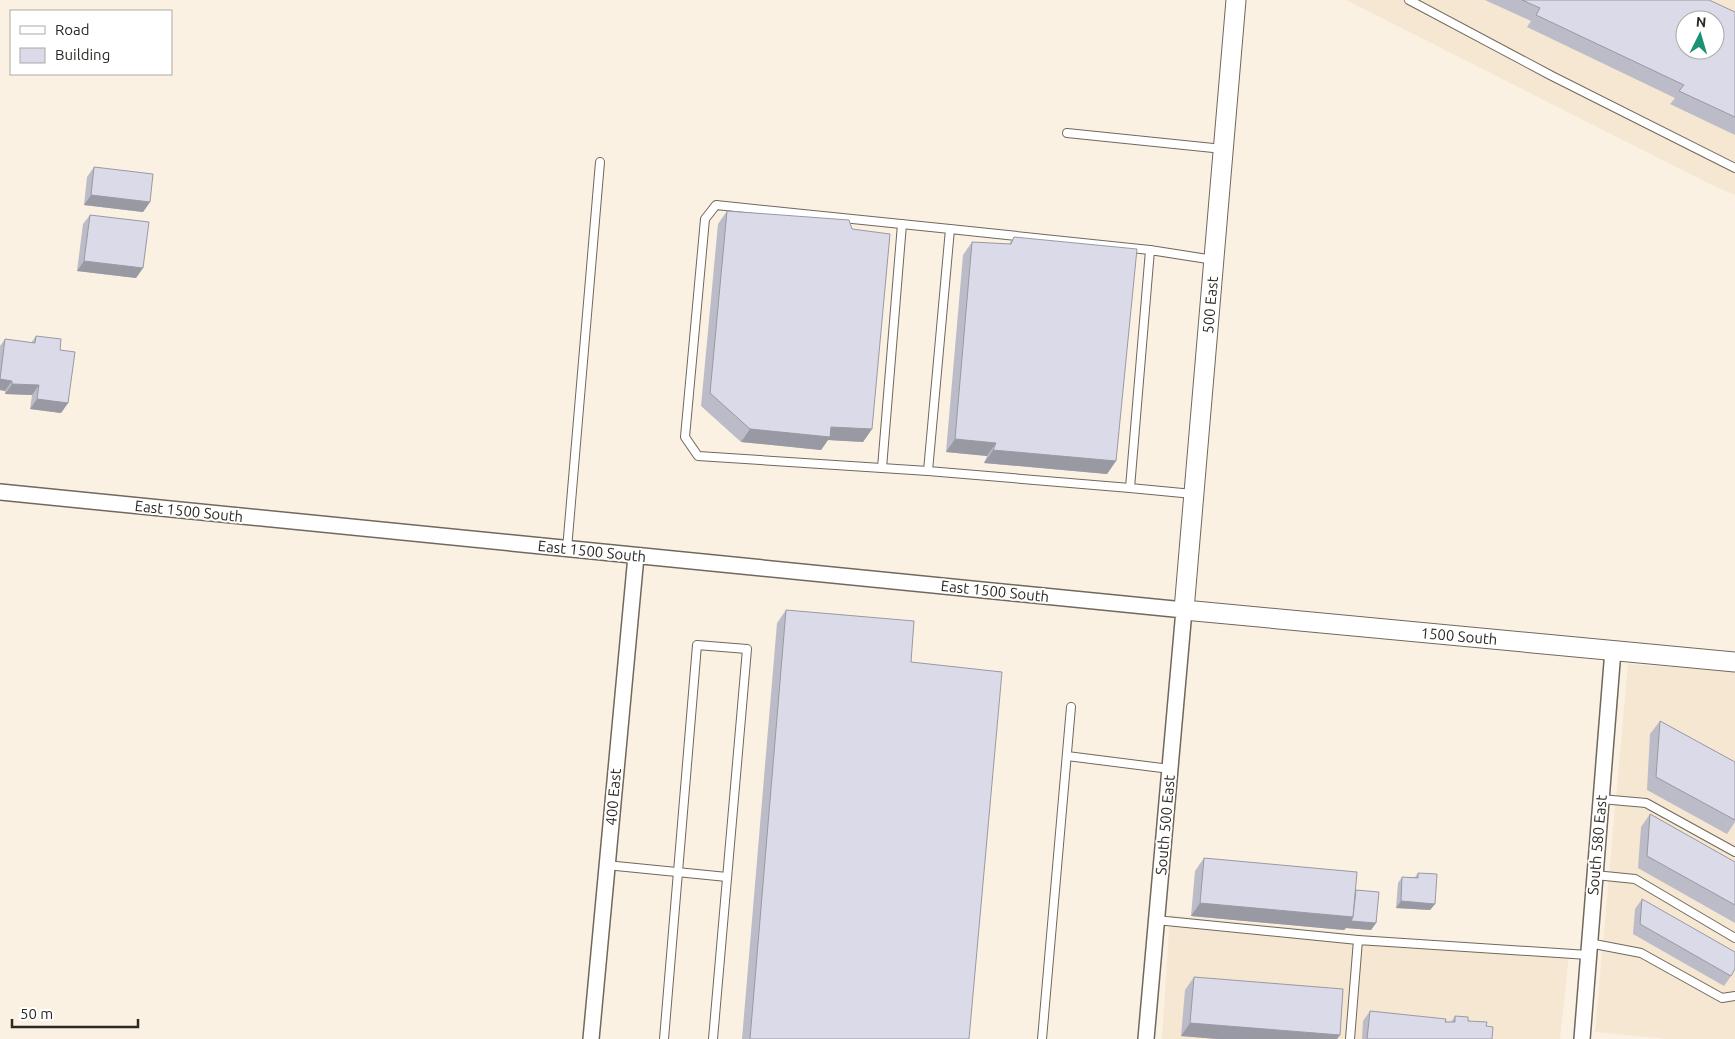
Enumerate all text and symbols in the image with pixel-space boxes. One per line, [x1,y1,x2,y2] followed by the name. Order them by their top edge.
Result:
[10,10,172,75] legend
[1675,10,1725,60] north arrow
[1695,14,1707,30] text: N
[55,21,90,38] text: Road
[55,46,110,63] text: Building
[1199,276,1221,334] street label: 500 East
[134,497,244,525] street label: East 1500 South
[537,537,647,565] street label: East 1500 South
[940,577,1050,605] street label: East 1500 South
[1420,624,1498,648] street label: 1500 South
[602,768,624,826] street label: 400 East
[1152,774,1178,876] street label: South 500 East
[1584,794,1610,896] street label: South 580 East
[12,996,139,1028] scale bar
[20,1005,53,1022] text: 50 m

